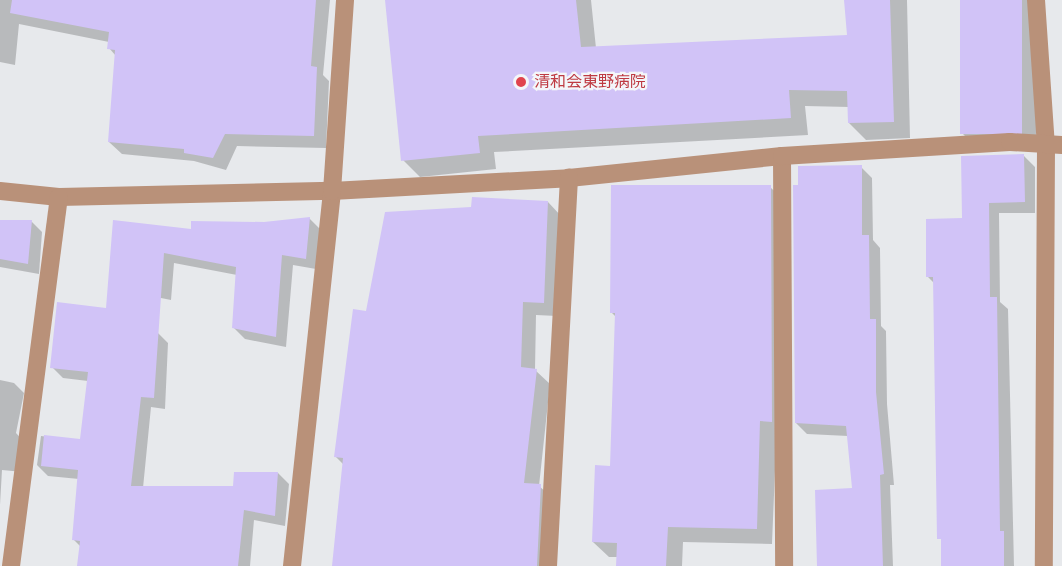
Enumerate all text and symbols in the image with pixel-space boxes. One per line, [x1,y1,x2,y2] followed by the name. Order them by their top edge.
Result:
[534,72,646,92] place label: 清和会東野病院
[512,73,530,91] marker: 清和会東野病院

